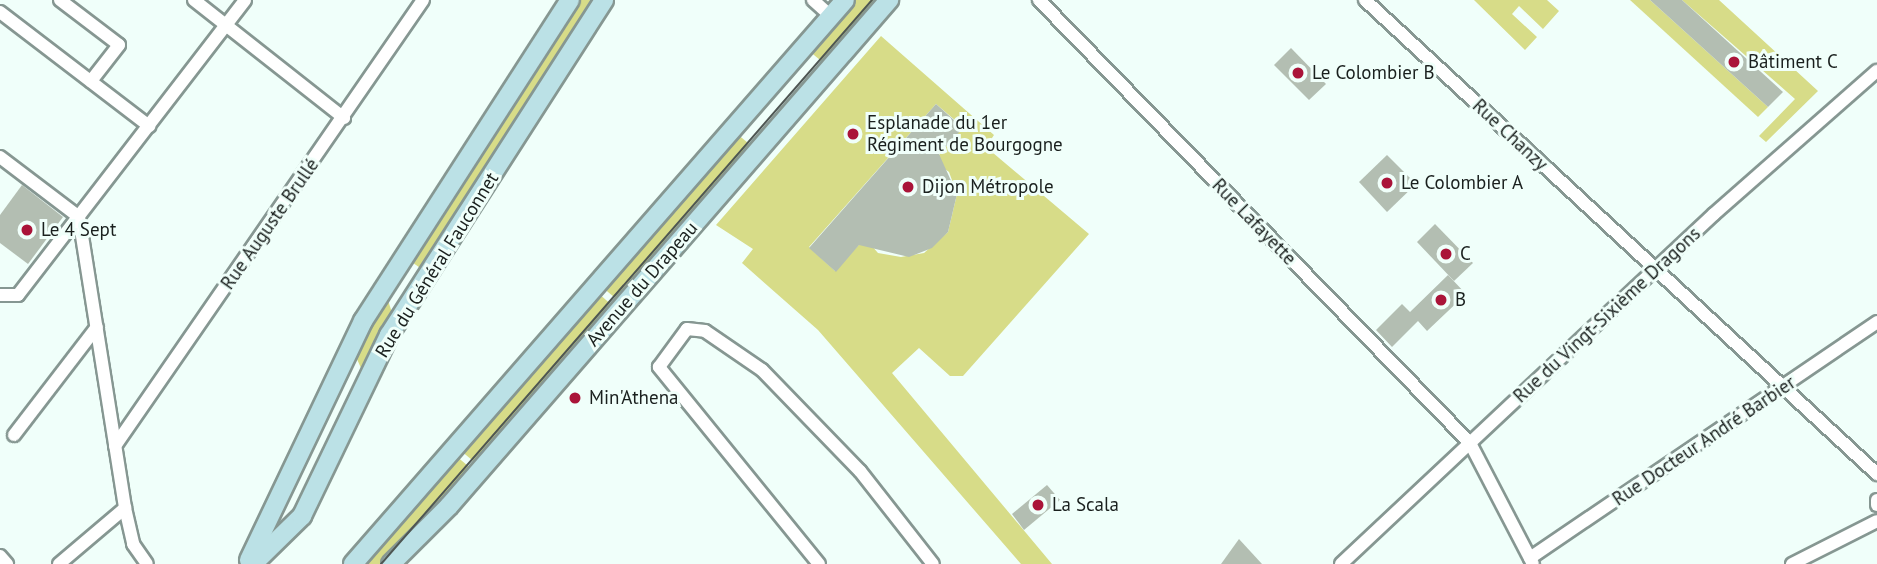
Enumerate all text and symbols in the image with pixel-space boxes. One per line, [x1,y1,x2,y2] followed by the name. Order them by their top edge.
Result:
[1748,51,1838,73] place label: Bâtiment C
[1726,54,1742,70] marker: Bâtiment C
[1312,62,1435,84] place label: Le Colombier B
[1290,65,1306,81] marker: Le Colombier B
[1468,95,1552,175] street label: Rue Chanzy
[867,112,1063,156] place label: Esplanade du 1er Régiment de Bourgogne
[845,126,861,142] marker: Esplanade du 1er Régiment de Bourgogne
[216,154,324,294] street label: Rue Auguste Brullé
[371,168,503,362] street label: Rue du Général Fauconnet
[1401,172,1524,194] place label: Le Colombier A
[1207,174,1301,270] street label: Rue Lafayette
[1379,175,1395,191] marker: Le Colombier A
[922,176,1054,198] place label: Dijon Métropole
[900,179,916,195] marker: Dijon Métropole
[582,217,702,351] street label: Avenue du Drapeau
[41,219,116,241] place label: Le 4 Sept
[19,222,35,238] marker: Le 4 Sept
[1509,222,1705,408] street label: Rue du Vingt-Sixième Dragons
[1460,243,1471,265] place label: C
[1438,246,1454,262] marker: C
[1455,289,1466,311] place label: B
[1433,292,1449,308] marker: B
[1608,371,1800,511] street label: Rue Docteur André Barbier
[589,387,678,409] place label: Min'Athena
[567,390,583,406] marker: Min'Athena
[1052,494,1119,516] place label: La Scala
[1030,497,1046,513] marker: La Scala

